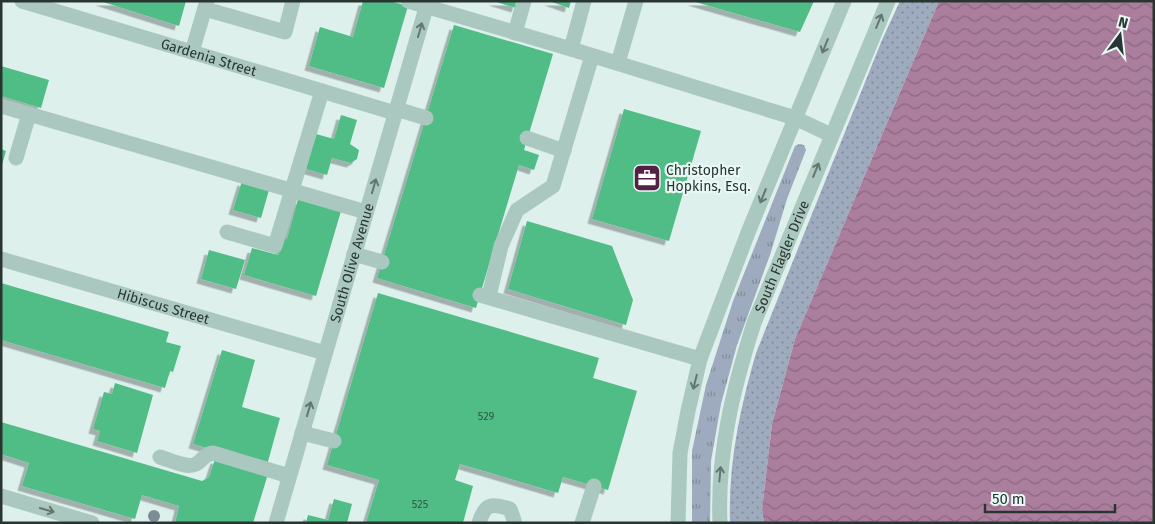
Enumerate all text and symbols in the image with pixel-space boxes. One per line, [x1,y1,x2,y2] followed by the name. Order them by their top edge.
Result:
[1095,10,1145,60] north arrow
[875,13,884,29] one-way arrow
[1117,14,1130,32] text: N
[415,22,425,38] one-way arrow
[159,35,259,80] street label: Gardenia Street
[820,38,830,53] one-way arrow
[666,162,751,195] place label: Christopher Hopkins, Esq.
[632,163,662,193] office icon: Christopher Hopkins, Esq.
[812,163,821,178] one-way arrow
[370,178,380,194] one-way arrow
[758,188,767,203] one-way arrow
[751,198,813,315] street label: South Flagler Drive
[327,201,378,325] street label: South Olive Avenue
[115,285,212,328] street label: Hibiscus Street
[690,373,699,389] one-way arrow
[305,401,315,417] one-way arrow
[478,410,494,423] house number: 529
[716,466,725,482] one-way arrow
[985,482,1115,514] scale bar
[992,490,1025,508] text: 50 m
[412,498,429,511] house number: 525
[38,505,54,515] one-way arrow

